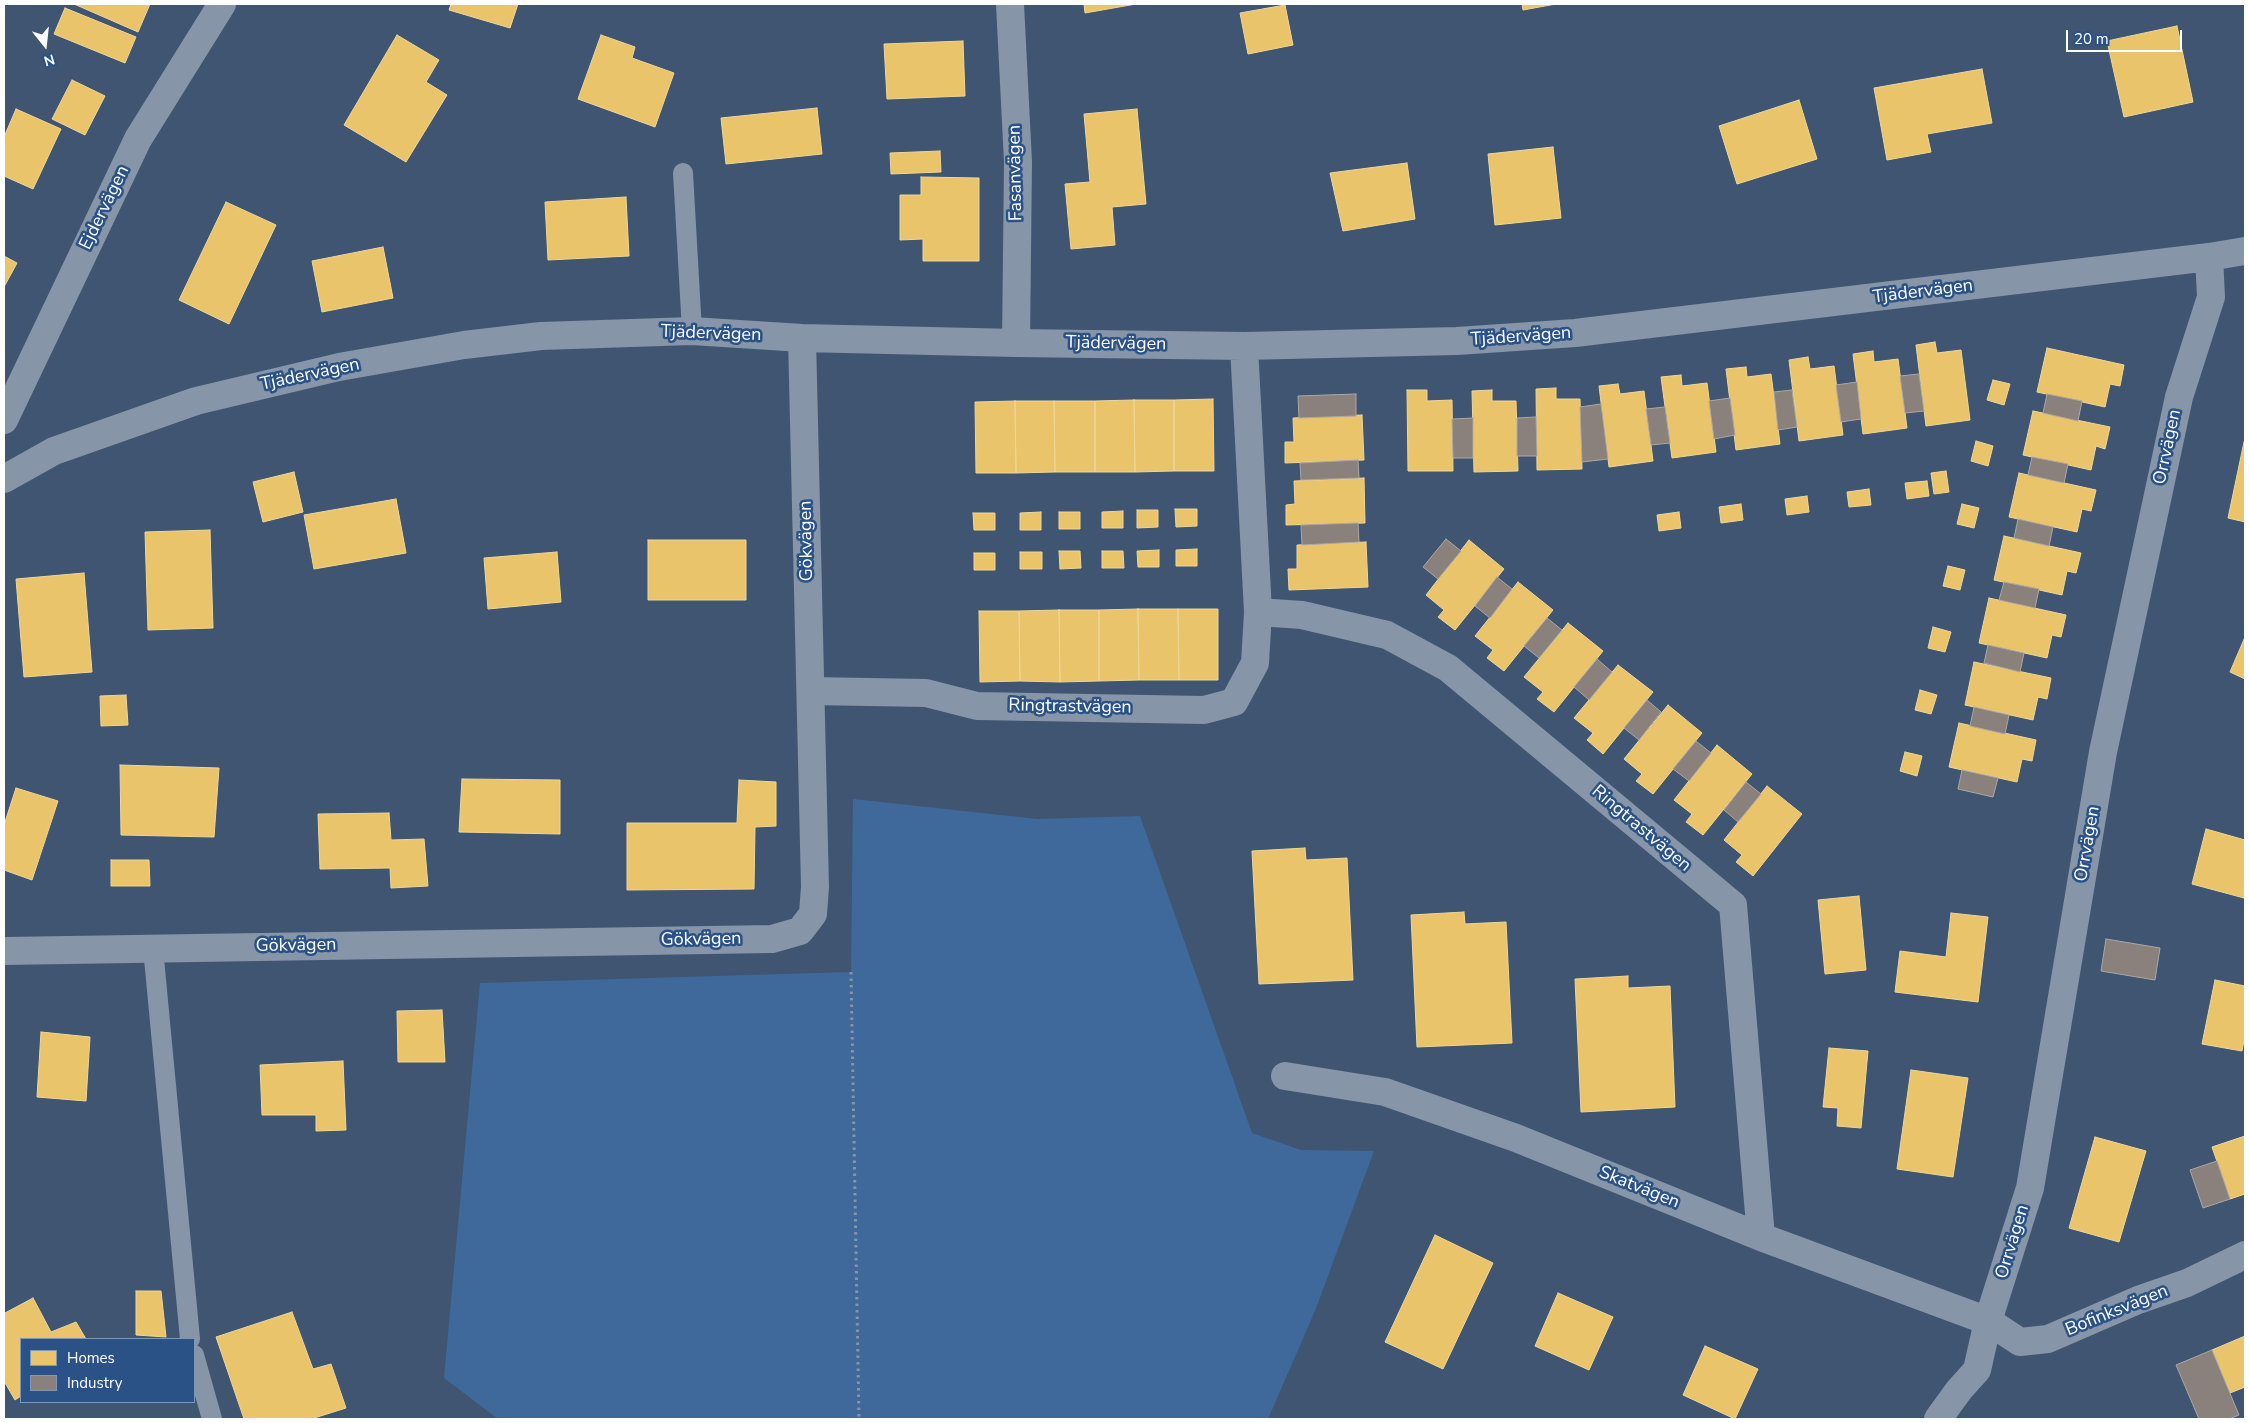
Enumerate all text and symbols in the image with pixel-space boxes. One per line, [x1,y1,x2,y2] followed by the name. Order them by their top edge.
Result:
[20,20,70,70] north arrow
[2069,20,2185,52] scale bar
[2074,29,2109,49] text: 20 m
[42,49,57,70] text: N
[1004,125,1028,221] street label: Fasanvägen
[75,162,135,254] street label: Ejdervägen
[1872,275,1974,309] street label: Tjädervägen
[660,321,762,347] street label: Tjädervägen
[1470,323,1572,351] street label: Tjädervägen
[1065,332,1167,356] street label: Tjädervägen
[259,354,361,396] street label: Tjädervägen
[2150,407,2186,487] street label: Orrvägen
[795,500,819,582] street label: Gökvägen
[1008,695,1132,719] street label: Ringtrastvägen
[1587,781,1695,877] street label: Ringtrastvägen
[2071,805,2105,883] street label: Orrvägen
[660,928,742,952] street label: Gökvägen
[255,934,337,958] street label: Gökvägen
[1596,1162,1682,1214] street label: Skatvägen
[1992,1202,2034,1282] street label: Orrvägen
[2063,1281,2171,1341] street label: Bofinksvägen
[20,1338,195,1403] legend
[67,1348,115,1368] text: Homes
[67,1373,122,1393] text: Industry

